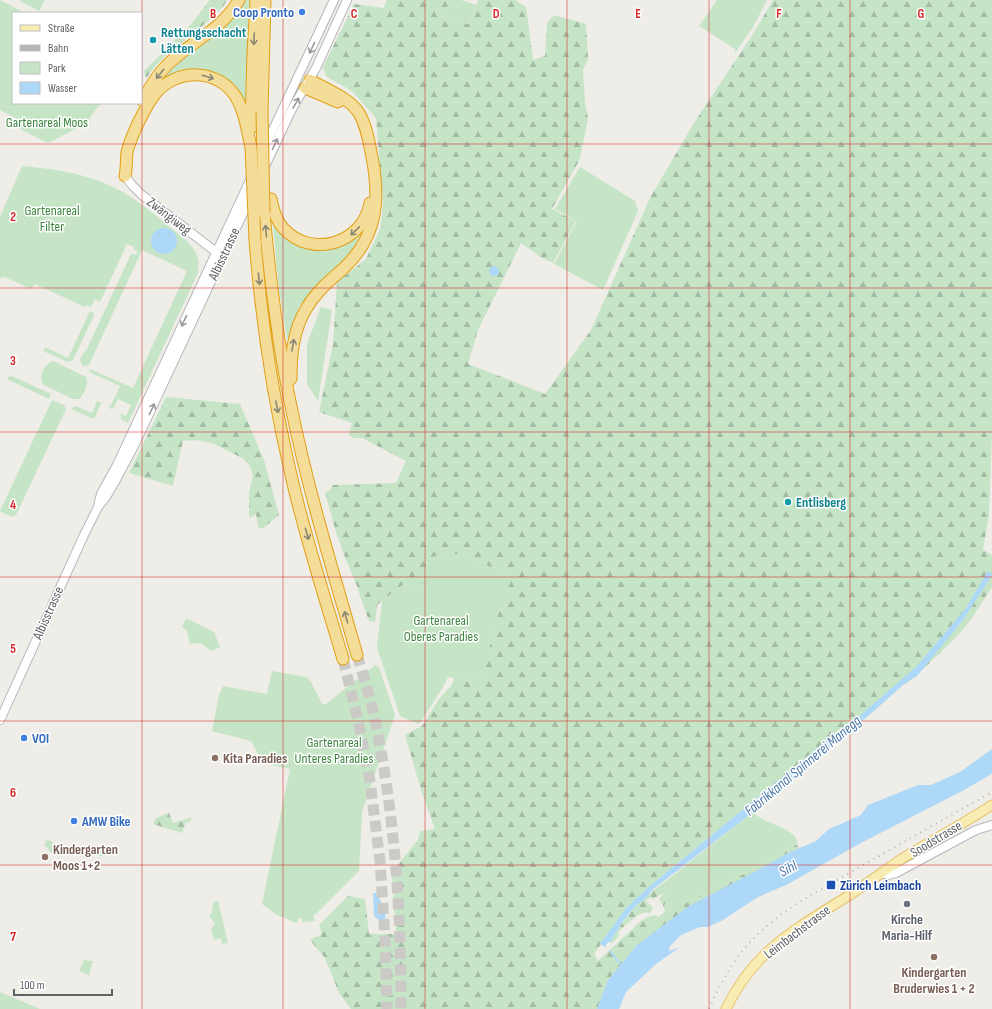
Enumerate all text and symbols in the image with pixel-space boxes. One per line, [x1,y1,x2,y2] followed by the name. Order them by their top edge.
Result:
[233,4,294,21] place label: Coop Pronto
[210,6,216,22] text: B
[351,6,358,22] text: C
[493,6,500,22] text: D
[635,6,641,22] text: E
[776,6,782,22] text: F
[918,6,925,22] text: G
[297,7,307,17] marker: Coop Pronto
[12,12,142,104] legend
[48,21,75,36] text: Straße
[161,24,247,57] place label: Rettungsschacht Lätten
[250,32,258,45] one-way arrow
[148,35,158,45] marker: Rettungsschacht Lätten
[48,41,68,56] text: Bahn
[308,42,315,54] one-way arrow
[48,61,66,76] text: Park
[156,68,164,79] one-way arrow
[202,74,215,81] one-way arrow
[48,81,77,96] text: Wasser
[293,97,301,109] one-way arrow
[6,114,88,131] park label: Gartenareal Moos
[272,139,279,151] one-way arrow
[143,193,195,239] street label: Zwängiweg
[24,202,80,235] park label: Gartenareal Filter
[10,209,16,225] text: 2
[204,225,244,284] street label: Albisstrasse
[262,225,269,238] one-way arrow
[350,226,360,235] one-way arrow
[255,272,262,285] one-way arrow
[180,314,187,326] one-way arrow
[289,339,297,352] one-way arrow
[10,353,16,369] text: 3
[273,400,281,413] one-way arrow
[149,403,156,415] one-way arrow
[796,494,846,511] place label: Entlisberg
[10,497,16,513] text: 4
[783,497,793,507] marker: Entlisberg
[304,527,311,540] one-way arrow
[28,584,67,643] street label: Albisstrasse
[342,611,349,624] one-way arrow
[404,612,478,645] park label: Gartenareal Oberes Paradies
[10,641,16,657] text: 5
[741,712,865,820] water label: Fabrikkanal Spinnerei Manegg
[32,730,49,747] place label: VOI
[19,733,29,743] marker: VOI
[295,734,373,767] park label: Gartenareal Unteres Paradies
[223,750,287,767] place label: Kita Paradies
[210,753,220,763] marker: Kita Paradies
[10,785,16,801] text: 6
[81,813,131,830] place label: AMW Bike
[69,816,79,826] marker: AMW Bike
[907,817,965,861] street label: Soodstrasse
[53,841,118,874] place label: Kindergarten Moos 1+2
[40,852,50,862] marker: Kindergarten Moos 1+2
[776,856,802,882] water label: Sihl
[840,877,921,894] place label: Zürich Leimbach
[825,879,837,891] marker: Zürich Leimbach
[902,899,912,909] marker: Kirche Maria-Hilf
[760,901,834,963] street label: Leimbachstrasse
[882,911,933,944] place label: Kirche Maria-Hilf
[10,929,16,945] text: 7
[929,952,939,962] marker: Kindergarten Bruderwies 1 + 2
[893,964,975,997] place label: Kindergarten Bruderwies 1 + 2
[14,971,112,997] scale bar
[20,978,45,993] text: 100 m

